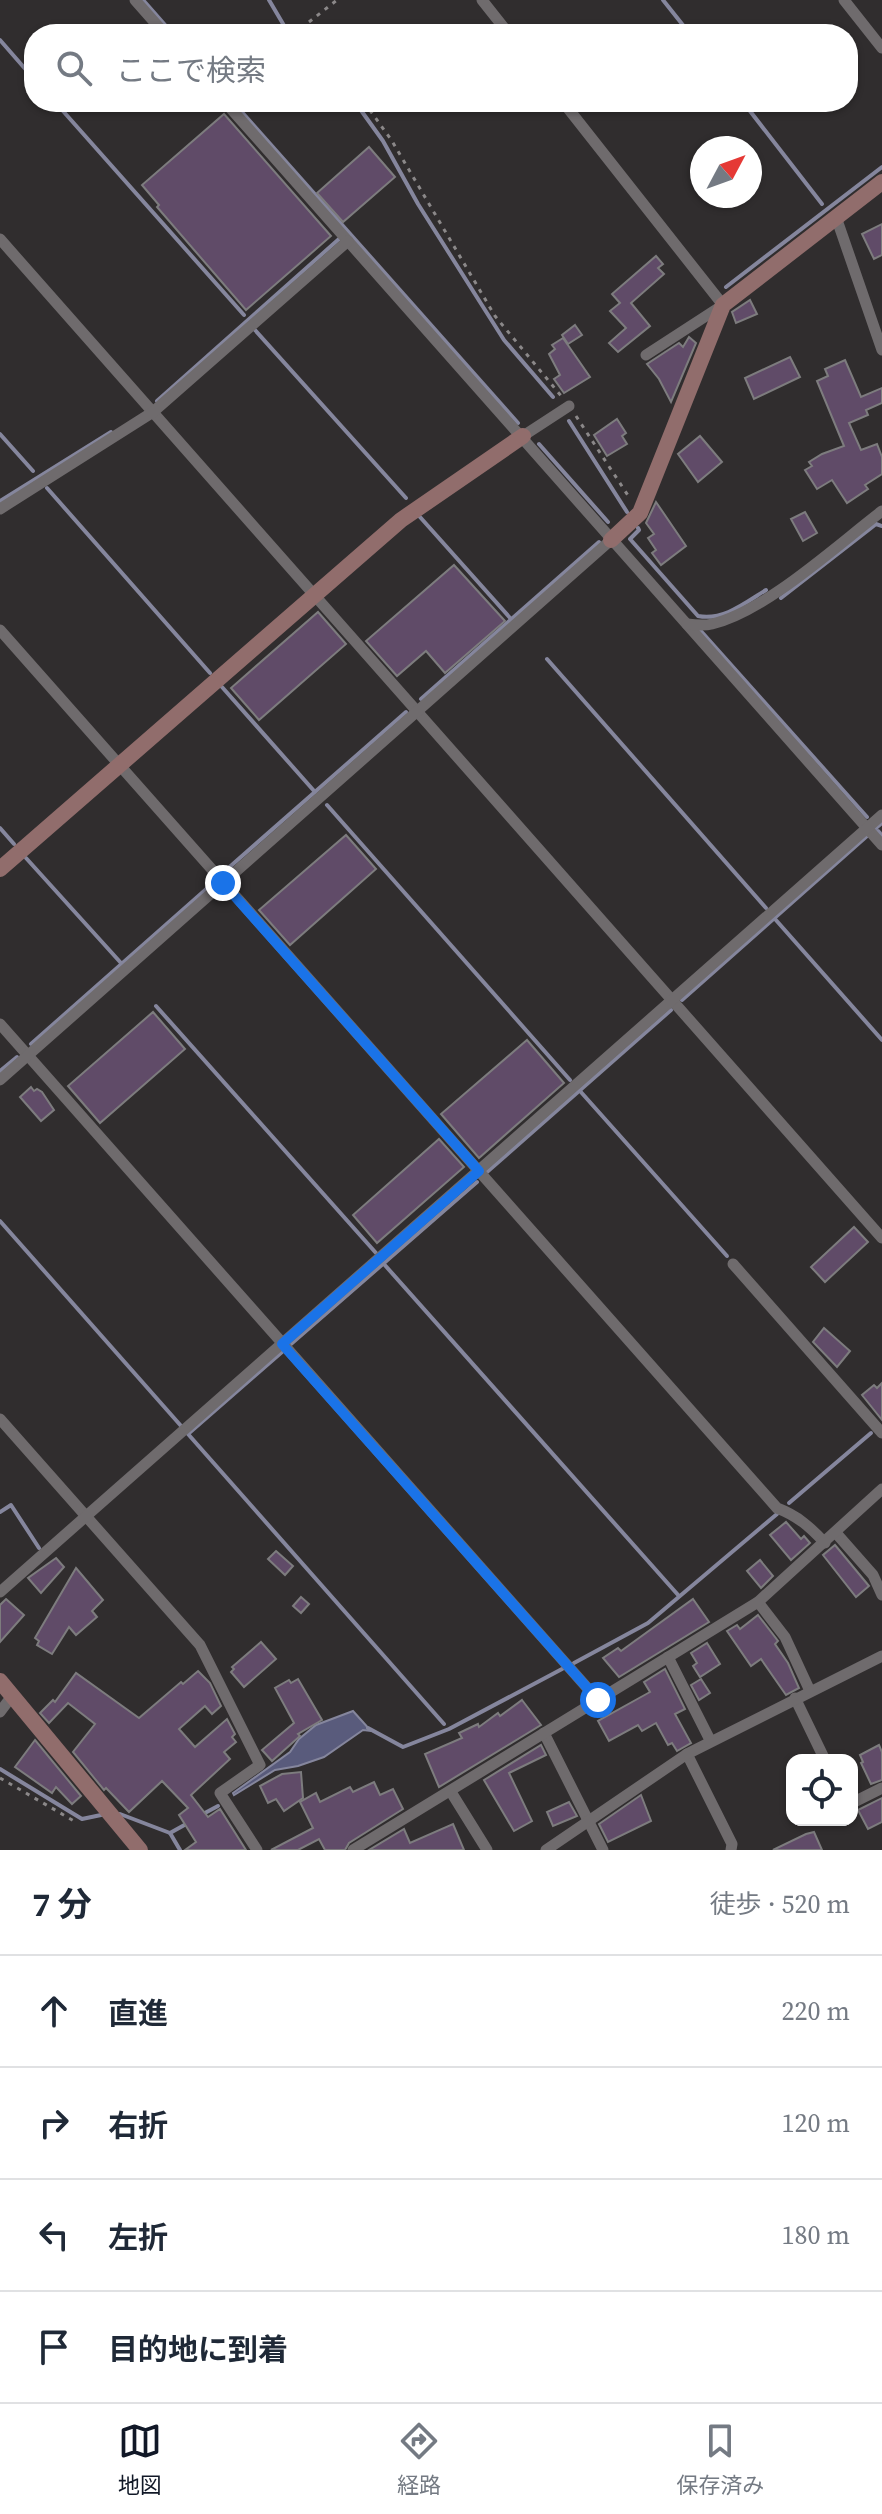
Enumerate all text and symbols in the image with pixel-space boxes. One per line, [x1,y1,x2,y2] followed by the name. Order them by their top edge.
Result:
[24,24,858,112] search box
[52,46,96,90] icon: search
[116,50,266,91] text: ここで検索
[690,136,762,208] north arrow
[205,865,241,901] route end
[580,1682,616,1718] route start
[786,1754,858,1826] map controls
[786,1754,858,1826] button: locate
[32,1881,92,1927] text: 7 分
[710,1886,850,1922] text: 徒歩 · 520 m
[32,1989,76,2033] icon: ahead
[108,1993,168,2034] text: 直進
[782,1993,850,2029] text: 220 m
[32,2101,76,2145] icon: right
[108,2105,168,2146] text: 右折
[782,2105,850,2141] text: 120 m
[32,2213,76,2257] icon: left
[108,2217,168,2258] text: 左折
[782,2217,850,2253] text: 180 m
[32,2325,76,2369] icon: arrive
[108,2329,288,2370] text: 目的地に到着
[118,2419,162,2500] tab: 地図
[397,2419,441,2500] tab: 経路
[676,2419,764,2500] tab: 保存済み

